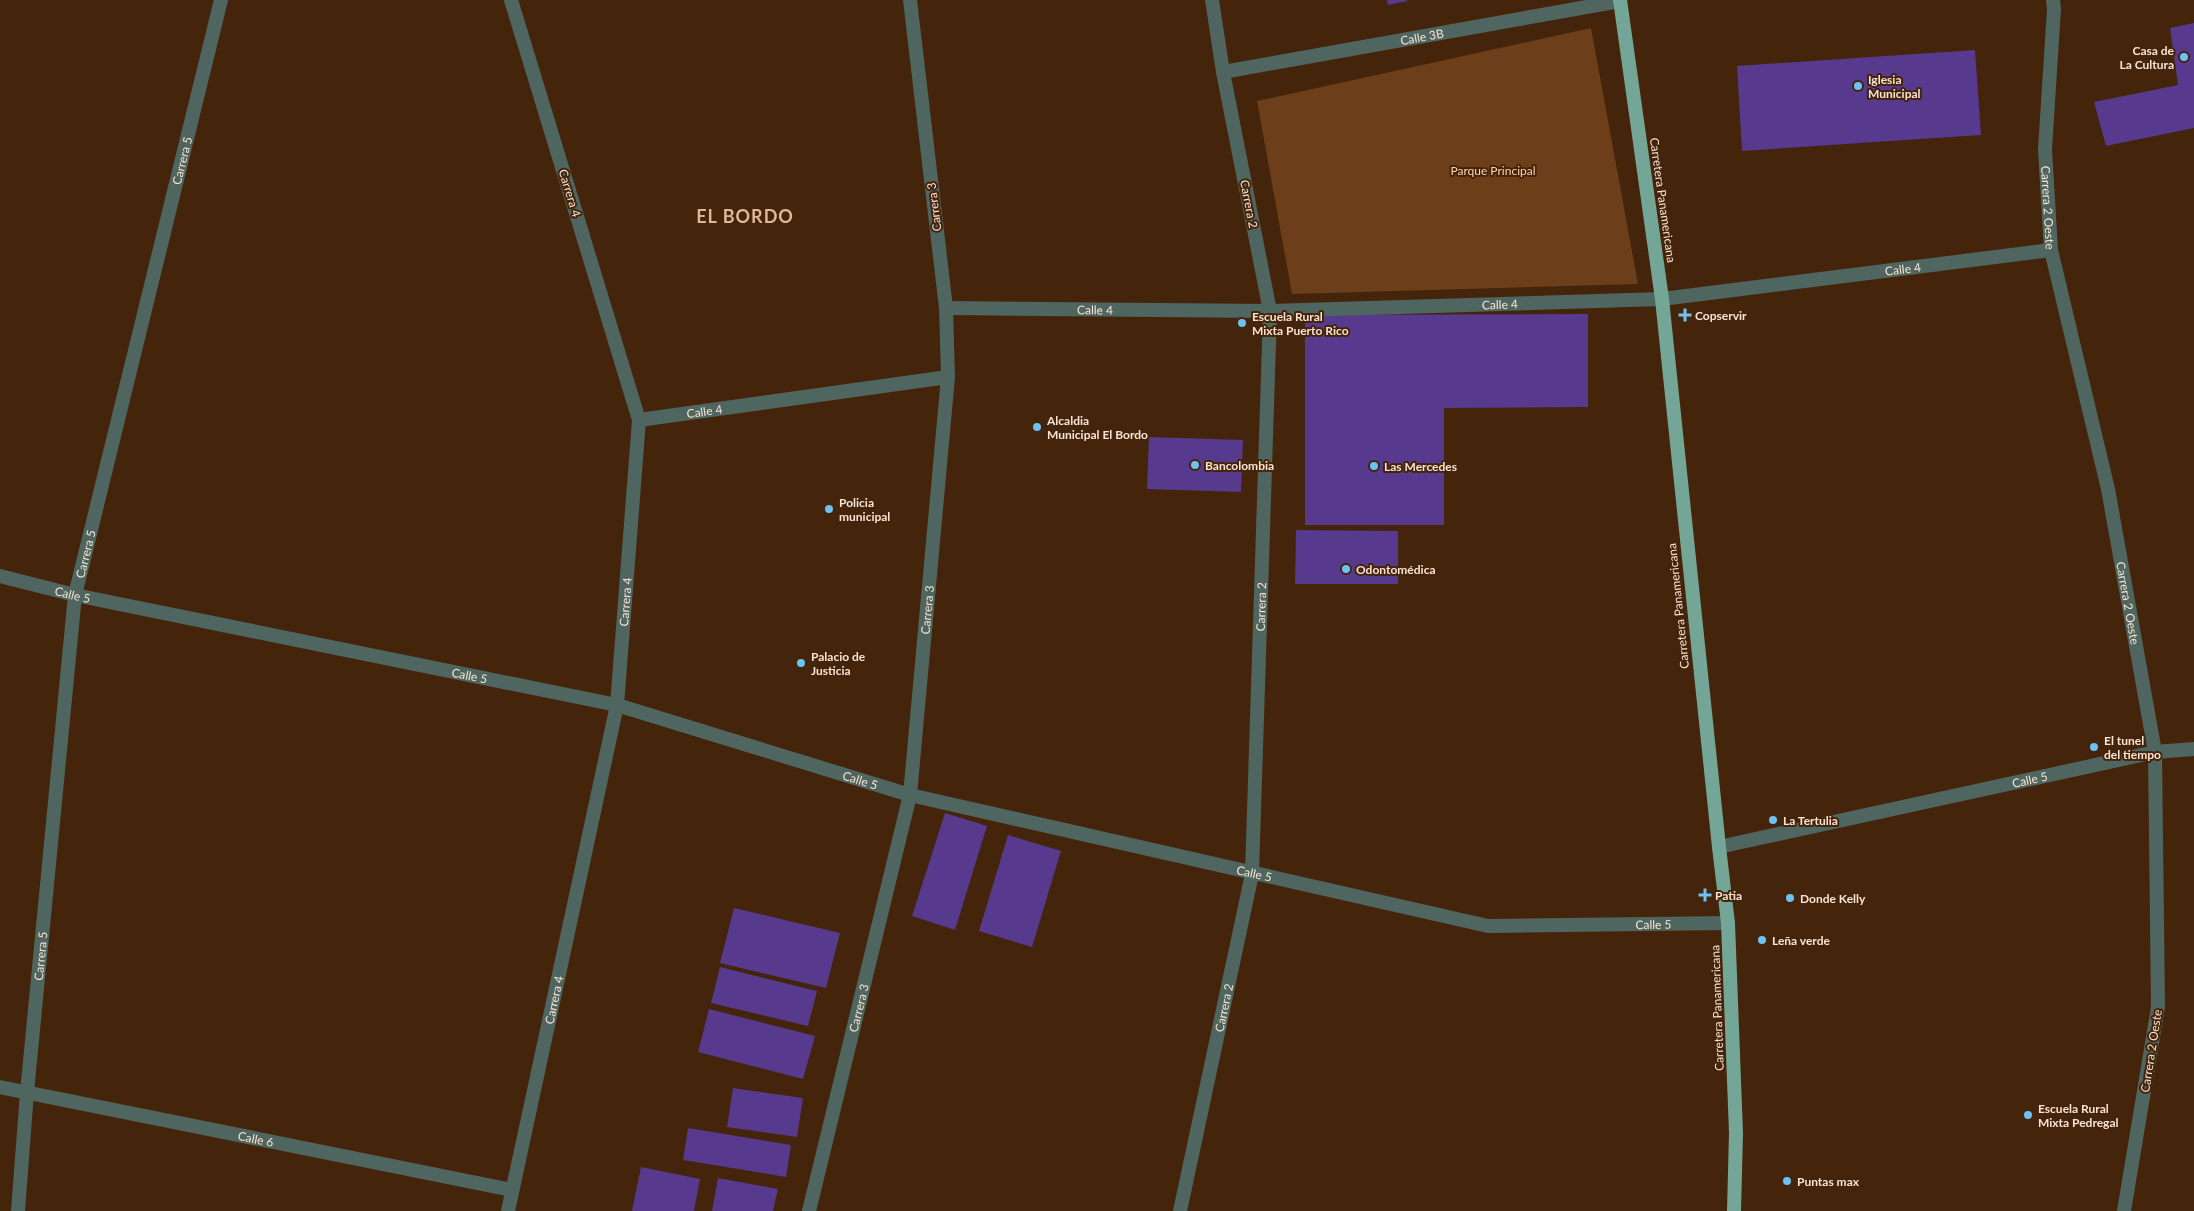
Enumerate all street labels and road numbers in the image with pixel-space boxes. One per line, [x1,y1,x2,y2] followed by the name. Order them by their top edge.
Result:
[1399,25,1445,48] street label: Calle 3B
[168,135,195,186] street label: Carrera 5
[1647,136,1679,264] street label: Carretera Panamericana
[2039,165,2058,250] street label: Carrera 2 Oeste
[556,167,584,219] street label: Carrera 4
[1237,178,1261,230] street label: Carrera 2
[924,182,944,232] street label: Carrera 3
[1884,259,1922,278] street label: Calle 4
[1482,296,1518,312] street label: Calle 4
[1077,302,1113,317] street label: Calle 4
[685,401,723,421] street label: Calle 4
[72,528,98,580] street label: Carrera 5
[1664,542,1692,670] street label: Carretera Panamericana
[2114,560,2143,646] street label: Carrera 2 Oeste
[616,577,634,627] street label: Carrera 4
[1252,582,1269,632] street label: Carrera 2
[53,583,92,605] street label: Calle 5
[917,585,937,635] street label: Carrera 3
[450,664,489,686] street label: Calle 5
[841,767,880,792] street label: Calle 5
[2010,768,2049,790] street label: Calle 5
[1235,862,1274,884] street label: Calle 5
[1635,916,1672,932] street label: Calle 5
[30,931,50,981] street label: Carrera 5
[1707,945,1727,1071] street label: Carretera Panamericana
[541,974,566,1025] street label: Carrera 4
[845,982,871,1034] street label: Carrera 3
[1211,982,1236,1033] street label: Carrera 2
[2137,1008,2165,1094] street label: Carrera 2 Oeste
[237,1128,275,1149] street label: Calle 6

